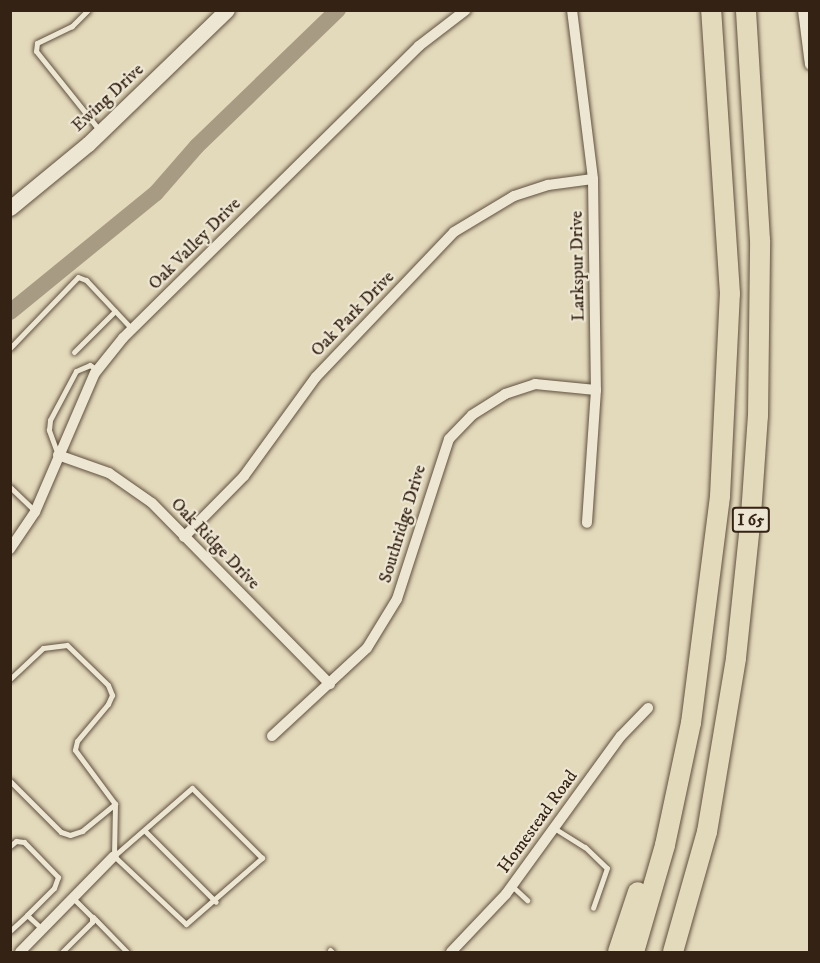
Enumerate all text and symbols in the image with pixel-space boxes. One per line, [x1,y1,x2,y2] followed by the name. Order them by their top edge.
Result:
[67,59,149,137] street label: Ewing Drive
[144,193,246,295] street label: Oak Valley Drive
[566,211,590,321] street label: Larkspur Drive
[307,267,399,361] street label: Oak Park Drive
[375,462,431,586] street label: Southridge Drive
[166,494,264,594] street label: Oak Ridge Drive
[732,507,771,533] road number: I 65
[494,767,582,877] street label: Homestead Road

